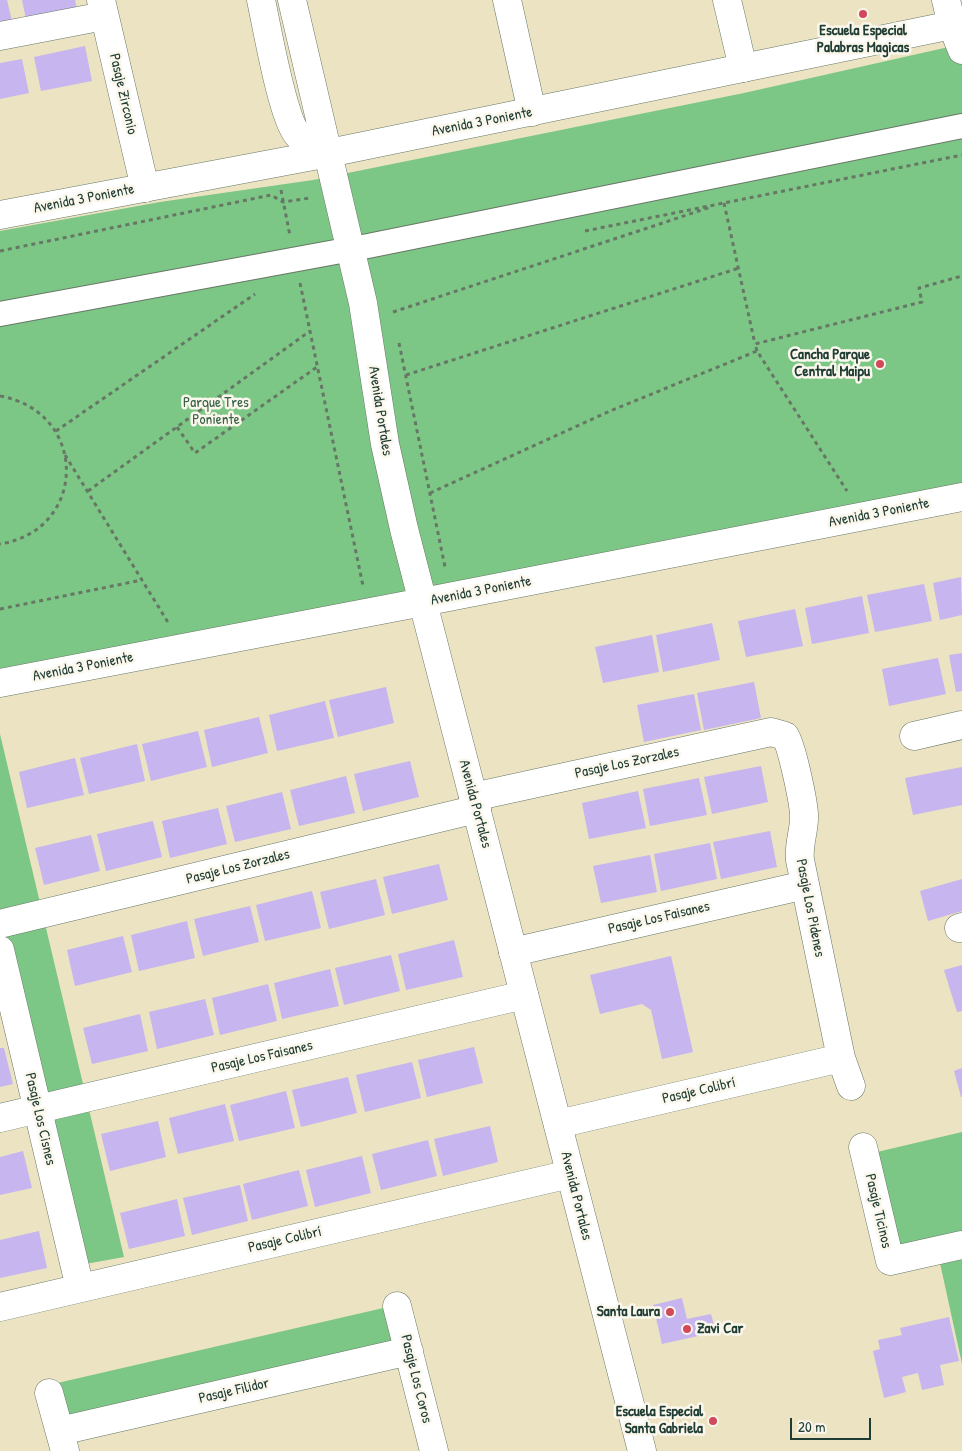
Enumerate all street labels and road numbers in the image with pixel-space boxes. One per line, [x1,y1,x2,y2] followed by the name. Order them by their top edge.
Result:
[105,52,141,136] street label: Pasaje Zirconio
[430,103,534,141] street label: Avenida 3 Poniente
[32,180,136,218] street label: Avenida 3 Poniente
[364,365,396,457] street label: Avenida Portales
[827,494,931,532] street label: Avenida 3 Poniente
[429,572,533,610] street label: Avenida 3 Poniente
[31,648,135,686] street label: Avenida 3 Poniente
[573,743,681,783] street label: Pasaje Los Zorzales
[455,758,495,850] street label: Avenida Portales
[184,845,292,889] street label: Pasaje Los Zorzales
[792,857,828,959] street label: Pasaje Los Pidenes
[607,898,711,938] street label: Pasaje Los Faisanes
[210,1037,314,1077] street label: Pasaje Los Faisanes
[21,1071,59,1167] street label: Pasaje Los Cisnes
[661,1074,737,1108] street label: Pasaje Colibrí
[556,1150,596,1242] street label: Avenida Portales
[861,1172,895,1250] street label: Pasaje Ticinos
[247,1223,323,1257] street label: Pasaje Colibrí
[396,1333,436,1425] street label: Pasaje Los Coros
[197,1374,271,1408] street label: Pasaje Filidor

